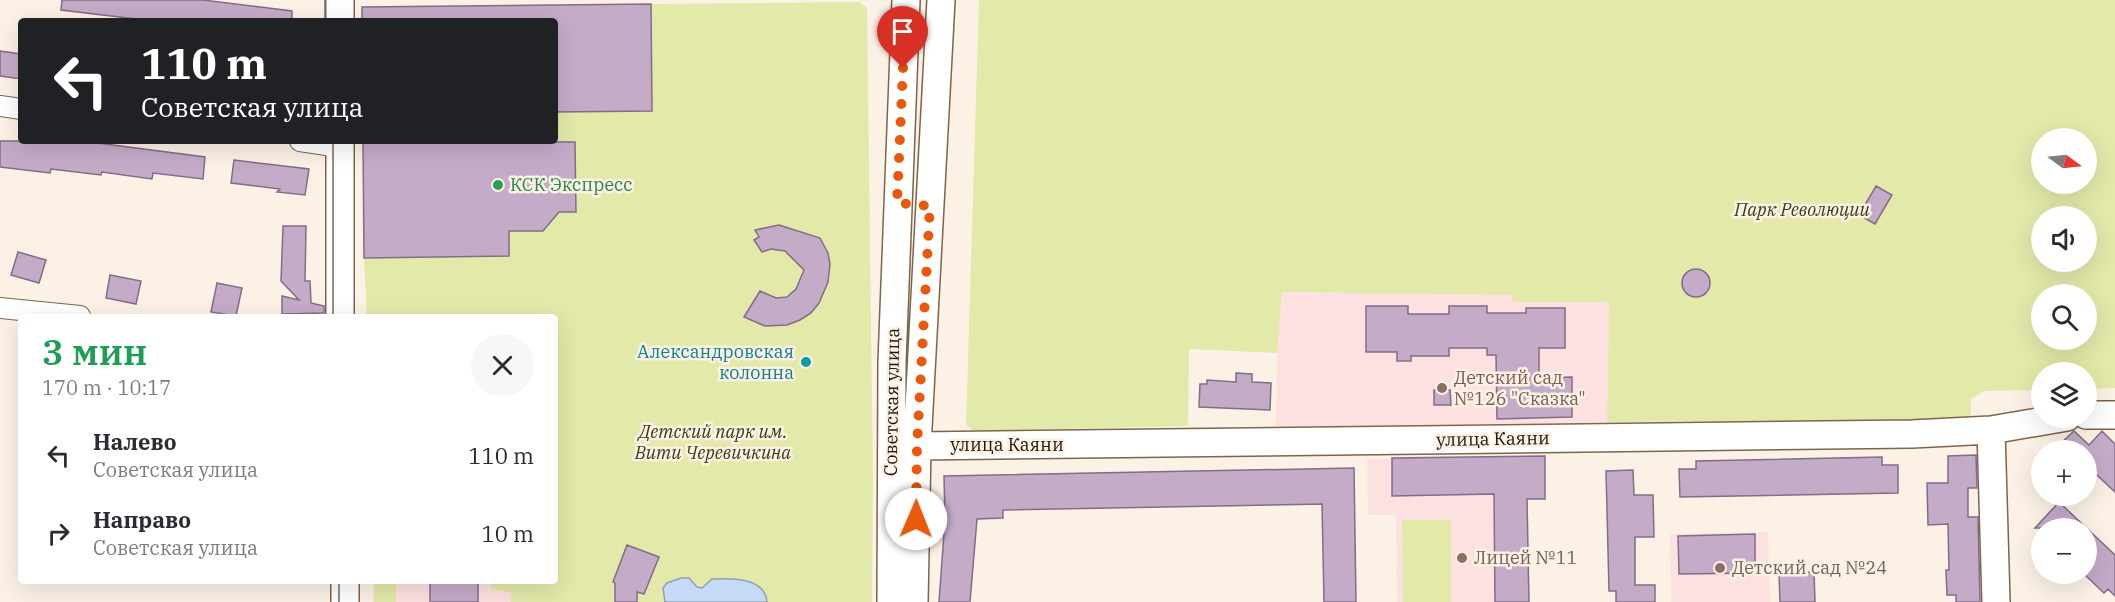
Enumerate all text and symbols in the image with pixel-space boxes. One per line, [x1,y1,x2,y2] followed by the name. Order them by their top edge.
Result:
[877,6,928,68] pin
[886,15,919,48] icon: arrive
[141,36,267,91] text: 110 m
[42,42,120,120] icon: left
[141,89,364,124] text: Советская улица
[2031,128,2097,194] north arrow
[2031,128,2097,584] map controls
[510,173,633,196] place label: КСК Экспресс
[491,178,505,192] marker: КСК Экспресс
[1733,198,1871,221] park label: Парк Революции
[2031,206,2097,272] button: sound
[2031,284,2097,350] button: search
[879,327,904,476] street label: Советская улица
[42,328,147,375] text: 3 мин
[471,334,534,397] button: close
[637,340,794,384] place label: Александровская колонна
[799,355,813,369] marker: Александровская колонна
[2031,362,2097,428] button: layers
[1454,366,1586,410] place label: Детский сад №126 "Сказка"
[42,374,171,401] text: 170 m · 10:17
[1435,381,1449,395] marker: Детский сад №126 "Сказка"
[634,420,791,464] park label: Детский парк им. Вити Черевичкина
[1436,426,1550,451] street label: улица Каяни
[93,427,177,456] text: Налево
[950,433,1064,456] street label: улица Каяни
[42,439,75,472] icon: left
[2031,440,2097,506] button: +
[468,441,534,470] text: 110 m
[93,456,258,483] text: Советская улица
[884,487,948,551] position arrow
[93,505,191,534] text: Направо
[42,517,75,550] icon: right
[2031,518,2097,584] button: −
[482,519,534,548] text: 10 m
[93,534,258,561] text: Советская улица
[1474,546,1577,569] place label: Лицей №11
[1455,551,1469,565] marker: Лицей №11
[1732,556,1887,579] place label: Детский сад №24
[1713,561,1727,575] marker: Детский сад №24

